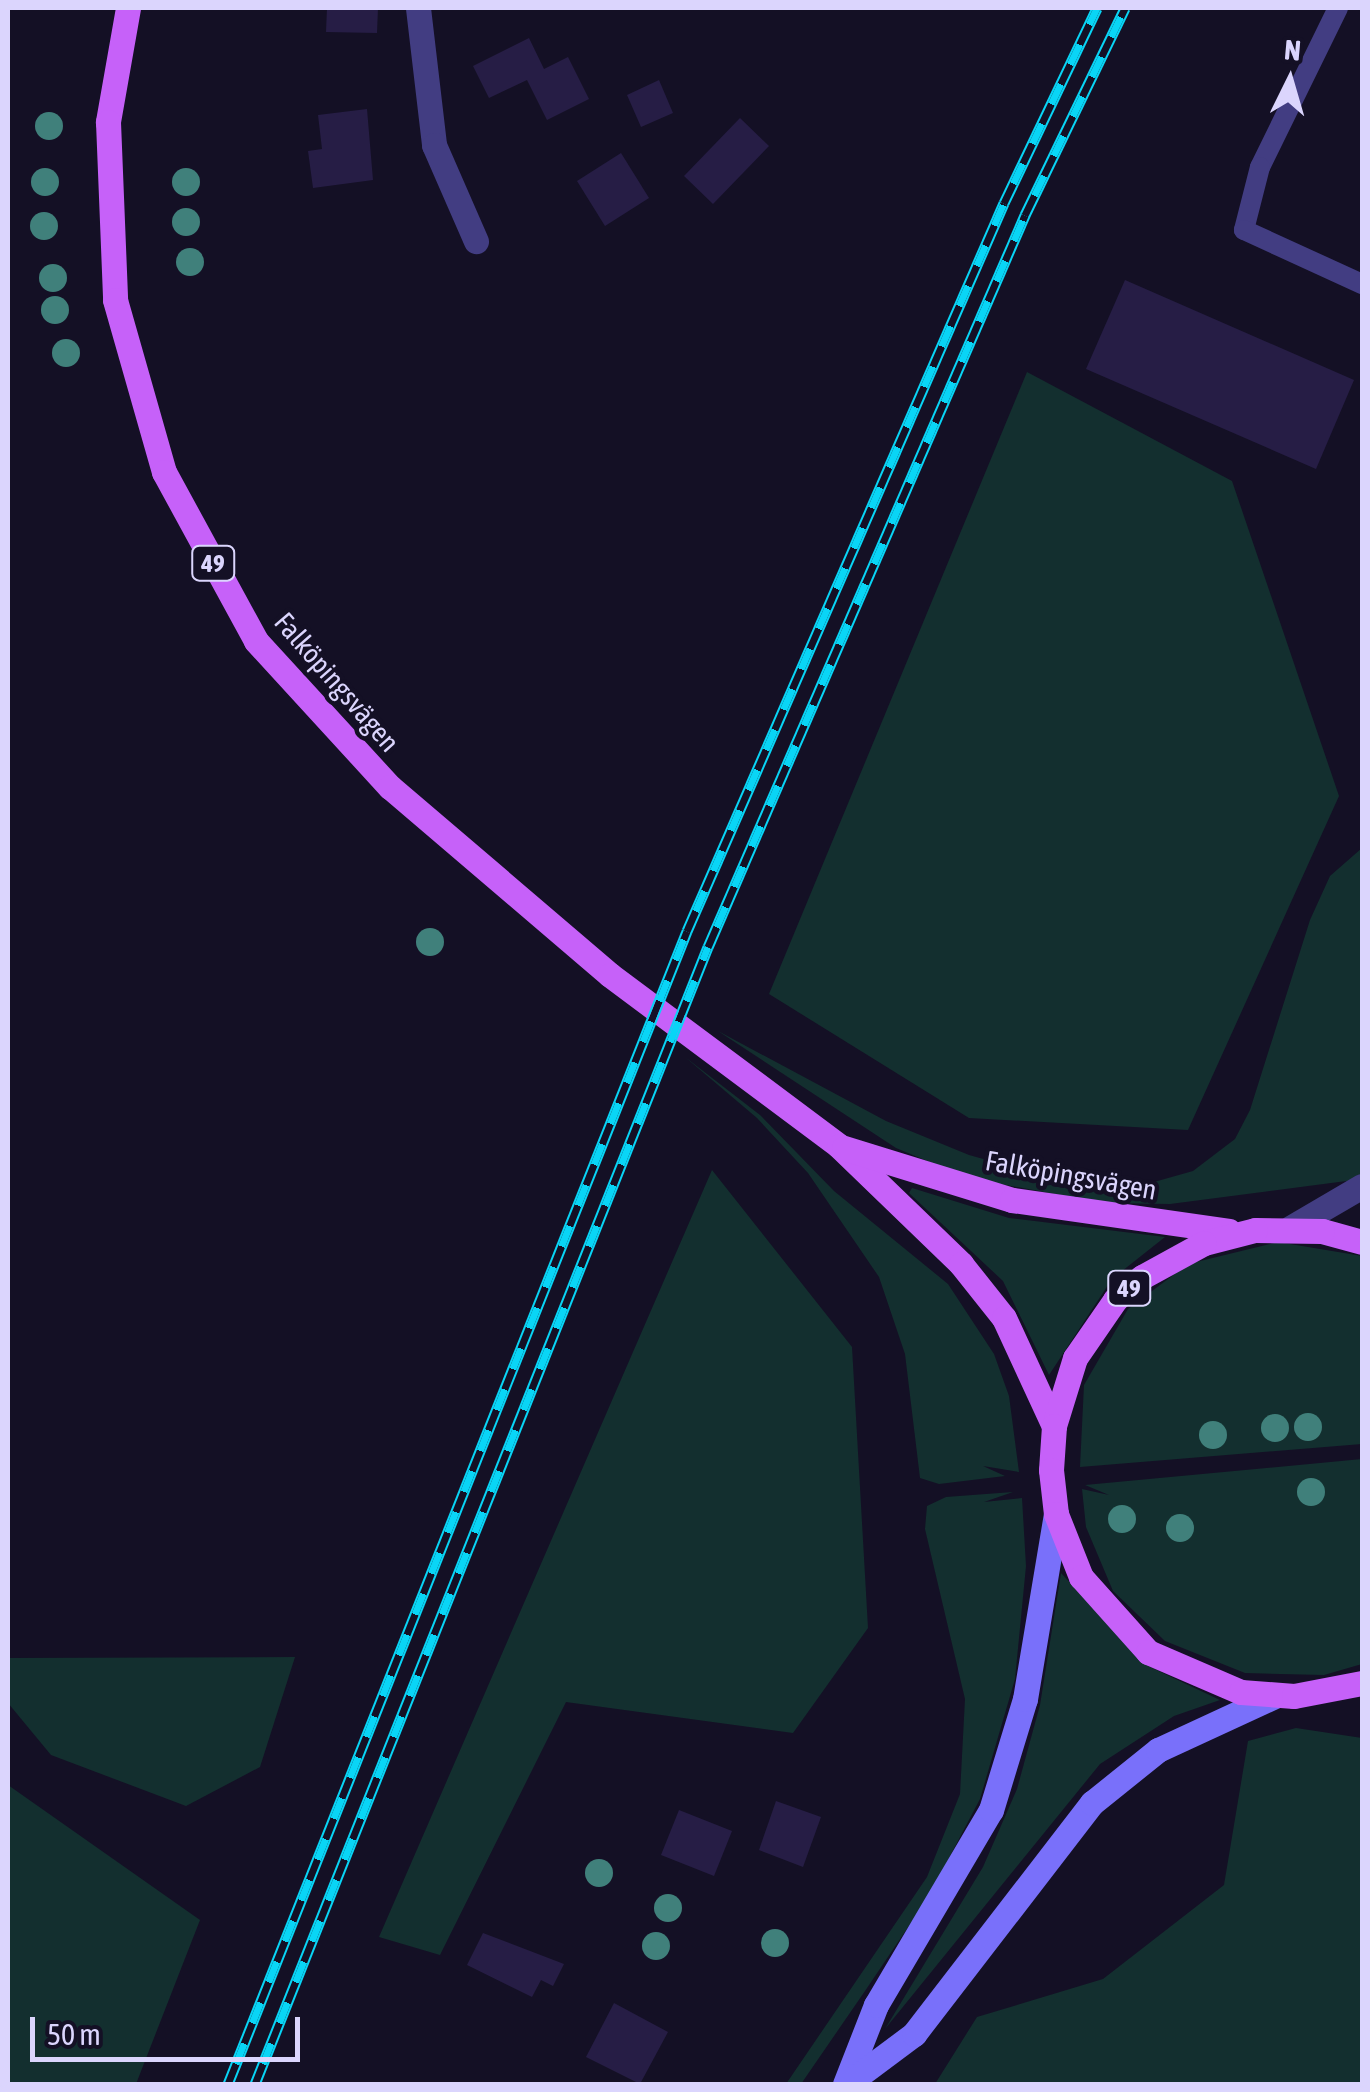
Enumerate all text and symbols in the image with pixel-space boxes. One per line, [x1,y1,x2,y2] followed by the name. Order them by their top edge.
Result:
[1240,30,1340,130] north arrow
[1283,33,1302,67] text: N
[190,543,236,583] road number: 49
[267,606,407,758] street label: Falköpingsvägen
[983,1143,1159,1207] street label: Falköpingsvägen
[1106,1268,1152,1308] road number: 49
[35,1997,305,2059] scale bar
[47,2017,101,2051] text: 50 m

